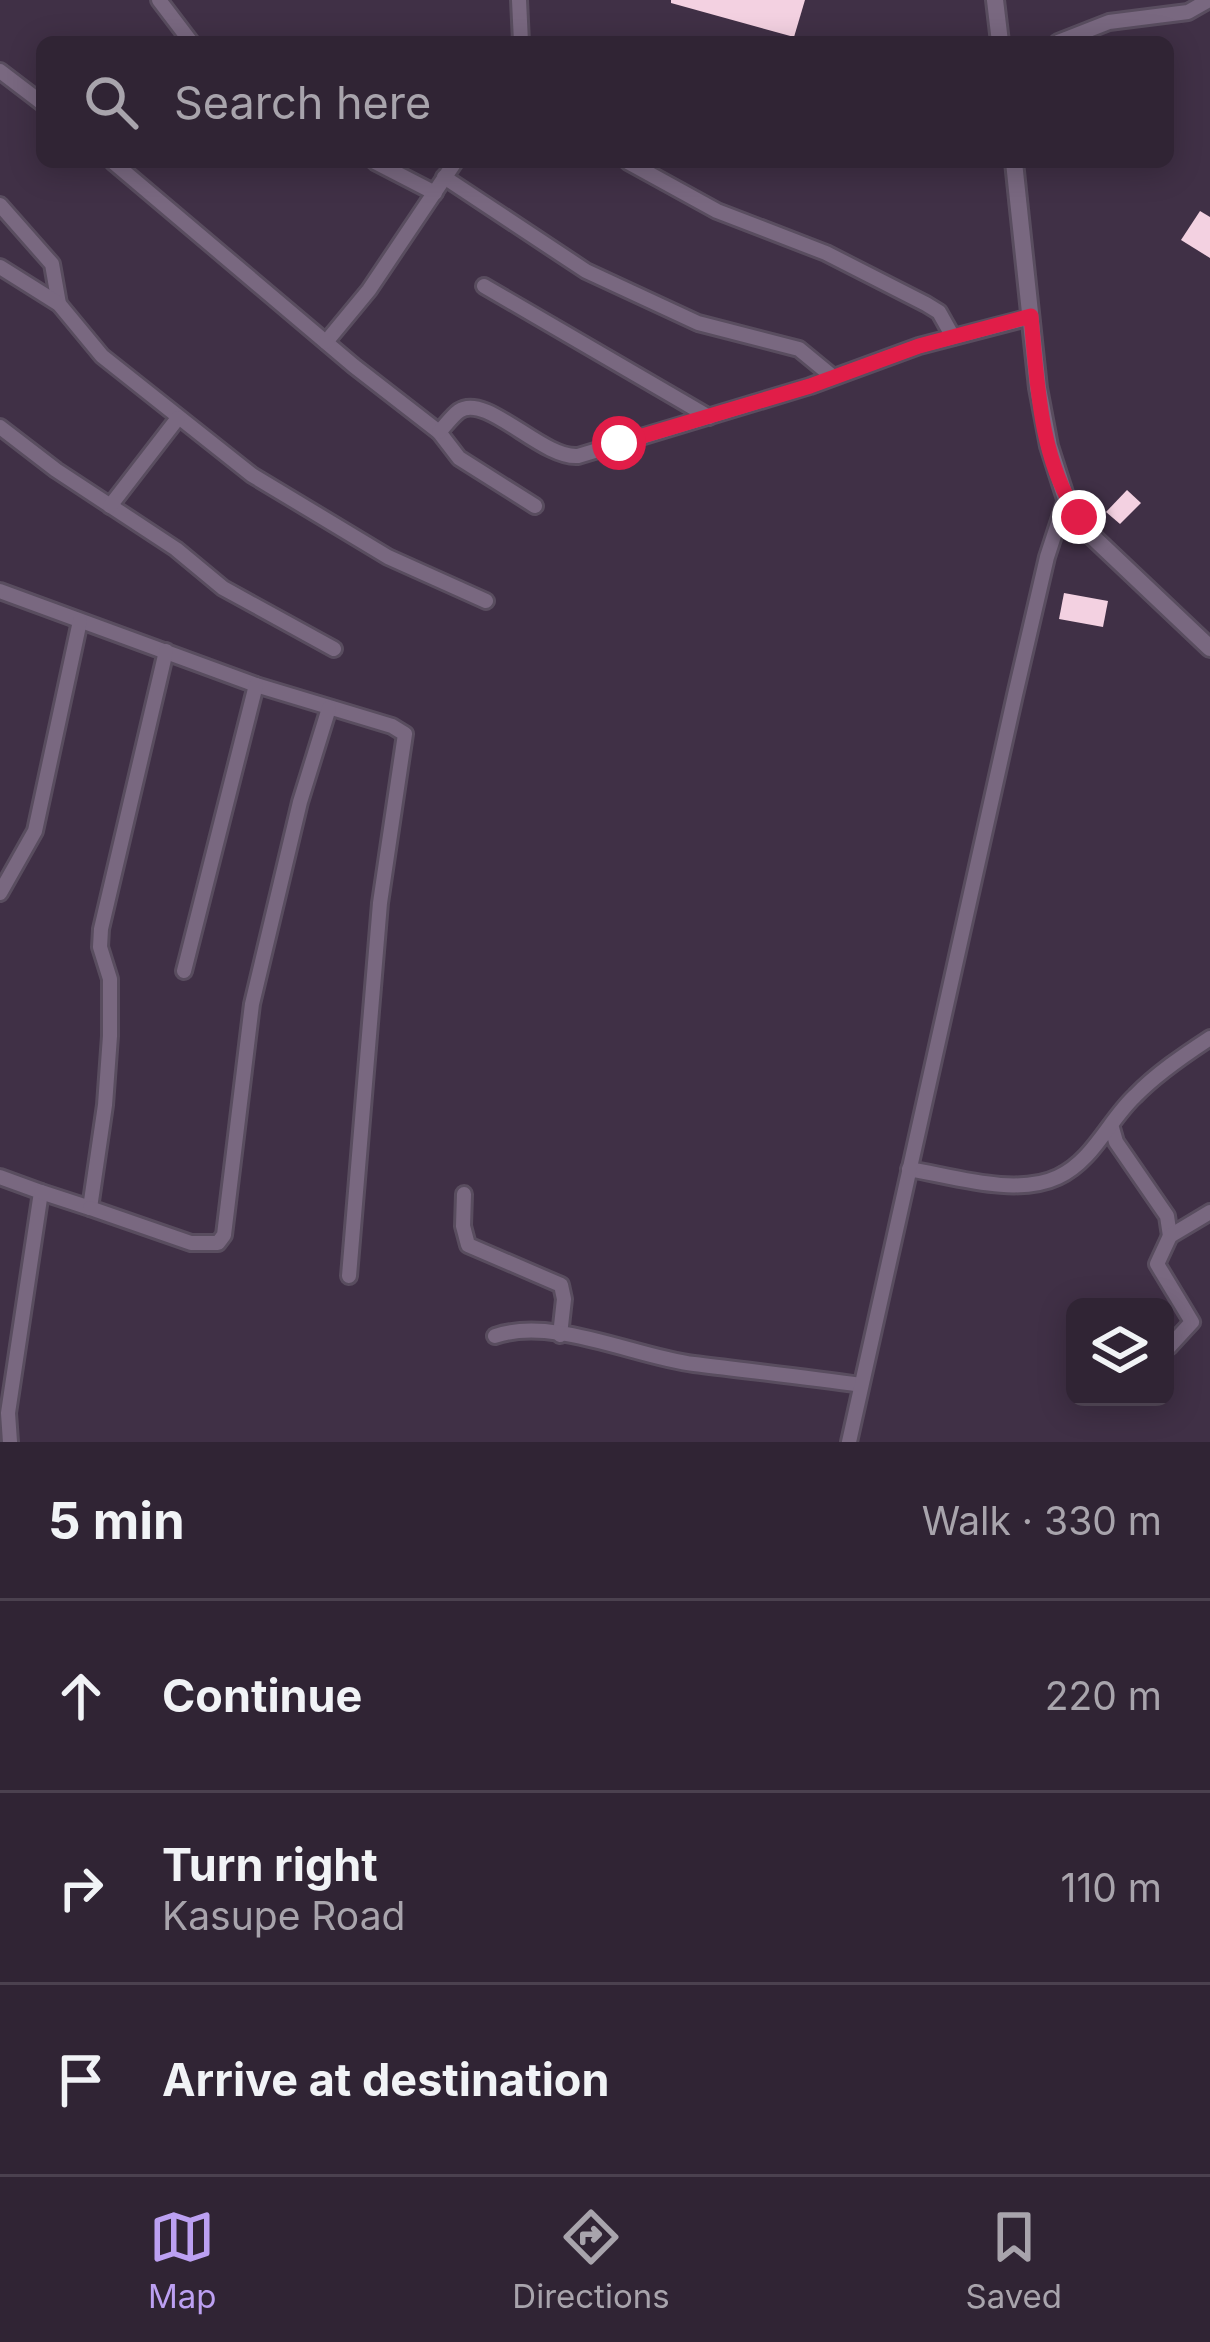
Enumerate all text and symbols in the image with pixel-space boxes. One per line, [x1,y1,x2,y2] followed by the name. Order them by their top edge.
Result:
[36,36,1174,168] search box
[78,69,144,135] icon: search
[174,75,431,130] text: Search here
[592,416,646,470] route start
[1052,490,1106,544] route end
[1066,1298,1174,1406] map controls
[1066,1298,1174,1406] button: layers
[48,1490,185,1551] text: 5 min
[922,1497,1162,1544] text: Walk · 330 m
[48,1663,114,1729] icon: ahead
[162,1668,362,1723] text: Continue
[1045,1672,1162,1719] text: 220 m
[162,1837,378,1892] text: Turn right
[48,1855,114,1921] icon: right
[1061,1864,1162,1911] text: 110 m
[162,1892,405,1939] text: Kasupe Road
[48,2047,114,2113] icon: arrive
[162,2052,609,2107] text: Arrive at destination
[148,2204,216,2316] tab: Map
[512,2204,670,2316] tab: Directions
[965,2204,1062,2316] tab: Saved

